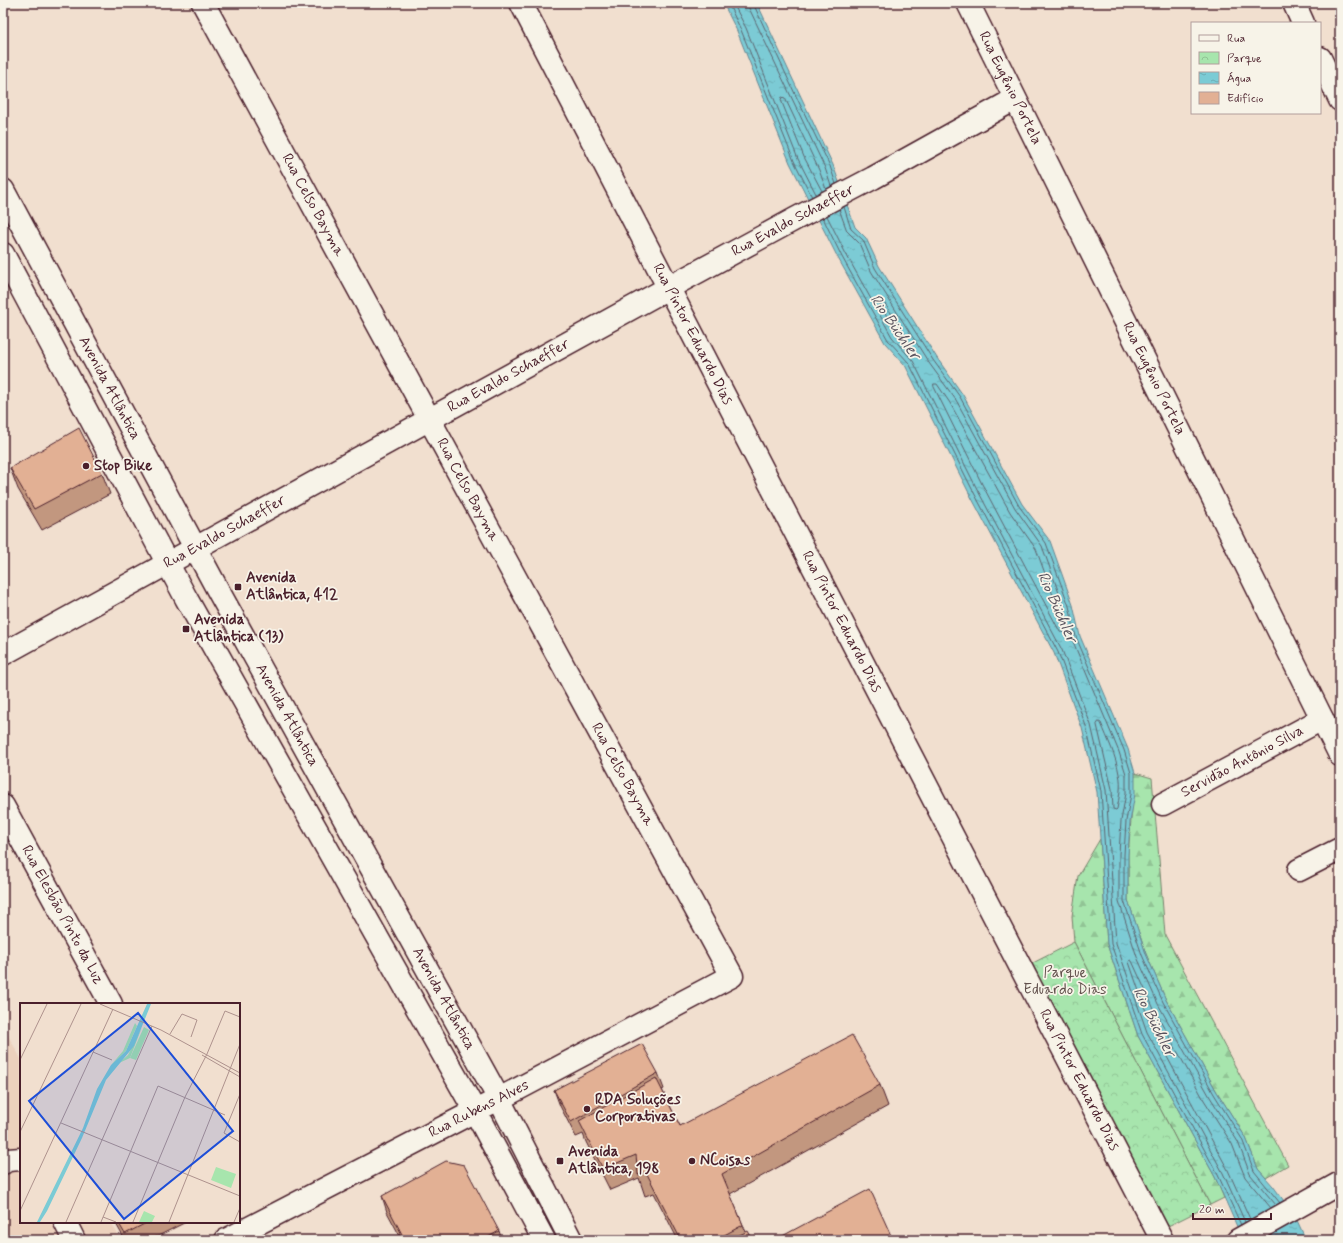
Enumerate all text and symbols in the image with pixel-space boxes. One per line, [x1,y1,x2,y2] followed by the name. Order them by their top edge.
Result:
[1191,22,1321,114] legend
[974,28,1047,148] street label: Rua Eugênio Portela
[1227,31,1245,47] text: Rua
[1227,51,1262,67] text: Parque
[1227,71,1251,87] text: Água
[1227,91,1263,107] text: Edifício
[277,150,349,261] street label: Rua Celso Bayma
[728,180,858,262] street label: Rua Evaldo Schaeffer
[648,260,738,408] street label: Rua Pintor Eduardo Dias
[865,290,927,366] water label: Rio Büchler
[1117,319,1190,439] street label: Rua Eugênio Portela
[74,333,146,444] street label: Avenida Atlântica
[444,334,573,417] street label: Rua Evaldo Schaeffer
[431,435,504,546] street label: Rua Celso Bayma
[94,456,152,476] place label: Stop Bike
[81,461,91,471] marker: Stop Bike
[160,490,289,574] street label: Rua Evaldo Schaeffer
[797,548,887,696] street label: Rua Pintor Eduardo Dias
[246,568,338,605] place label: Avenida Atlântica, 412
[1032,568,1083,648] water label: Rio Büchler
[233,582,243,592] marker: Avenida Atlântica, 412
[194,610,284,647] place label: Avenida Atlântica (13)
[181,624,191,634] marker: Avenida Atlântica (13)
[250,660,324,770] street label: Avenida Atlântica
[586,719,659,830] street label: Rua Celso Bayma
[1178,720,1307,803] street label: Servidão Antônio Silva
[16,842,109,988] street label: Rua Elesbão Pinto da Luz
[407,944,480,1054] street label: Avenida Atlântica
[1023,963,1107,1000] park label: Parque Eduardo Dias
[1128,984,1182,1062] water label: Rio Büchler
[20,1003,240,1223] inset map
[1034,1006,1124,1154] street label: Rua Pintor Eduardo Dias
[425,1075,533,1143] street label: Rua Rubens Alves
[595,1090,681,1127] place label: RDA Soluções Corporativas
[582,1104,592,1114] marker: RDA Soluções Corporativas
[568,1142,659,1179] place label: Avenida Atlântica, 198
[700,1151,751,1171] place label: NCoisas
[555,1156,565,1166] marker: Avenida Atlântica, 198
[687,1156,697,1166] marker: NCoisas
[1193,1195,1271,1221] scale bar
[1199,1202,1225,1218] text: 20 m

